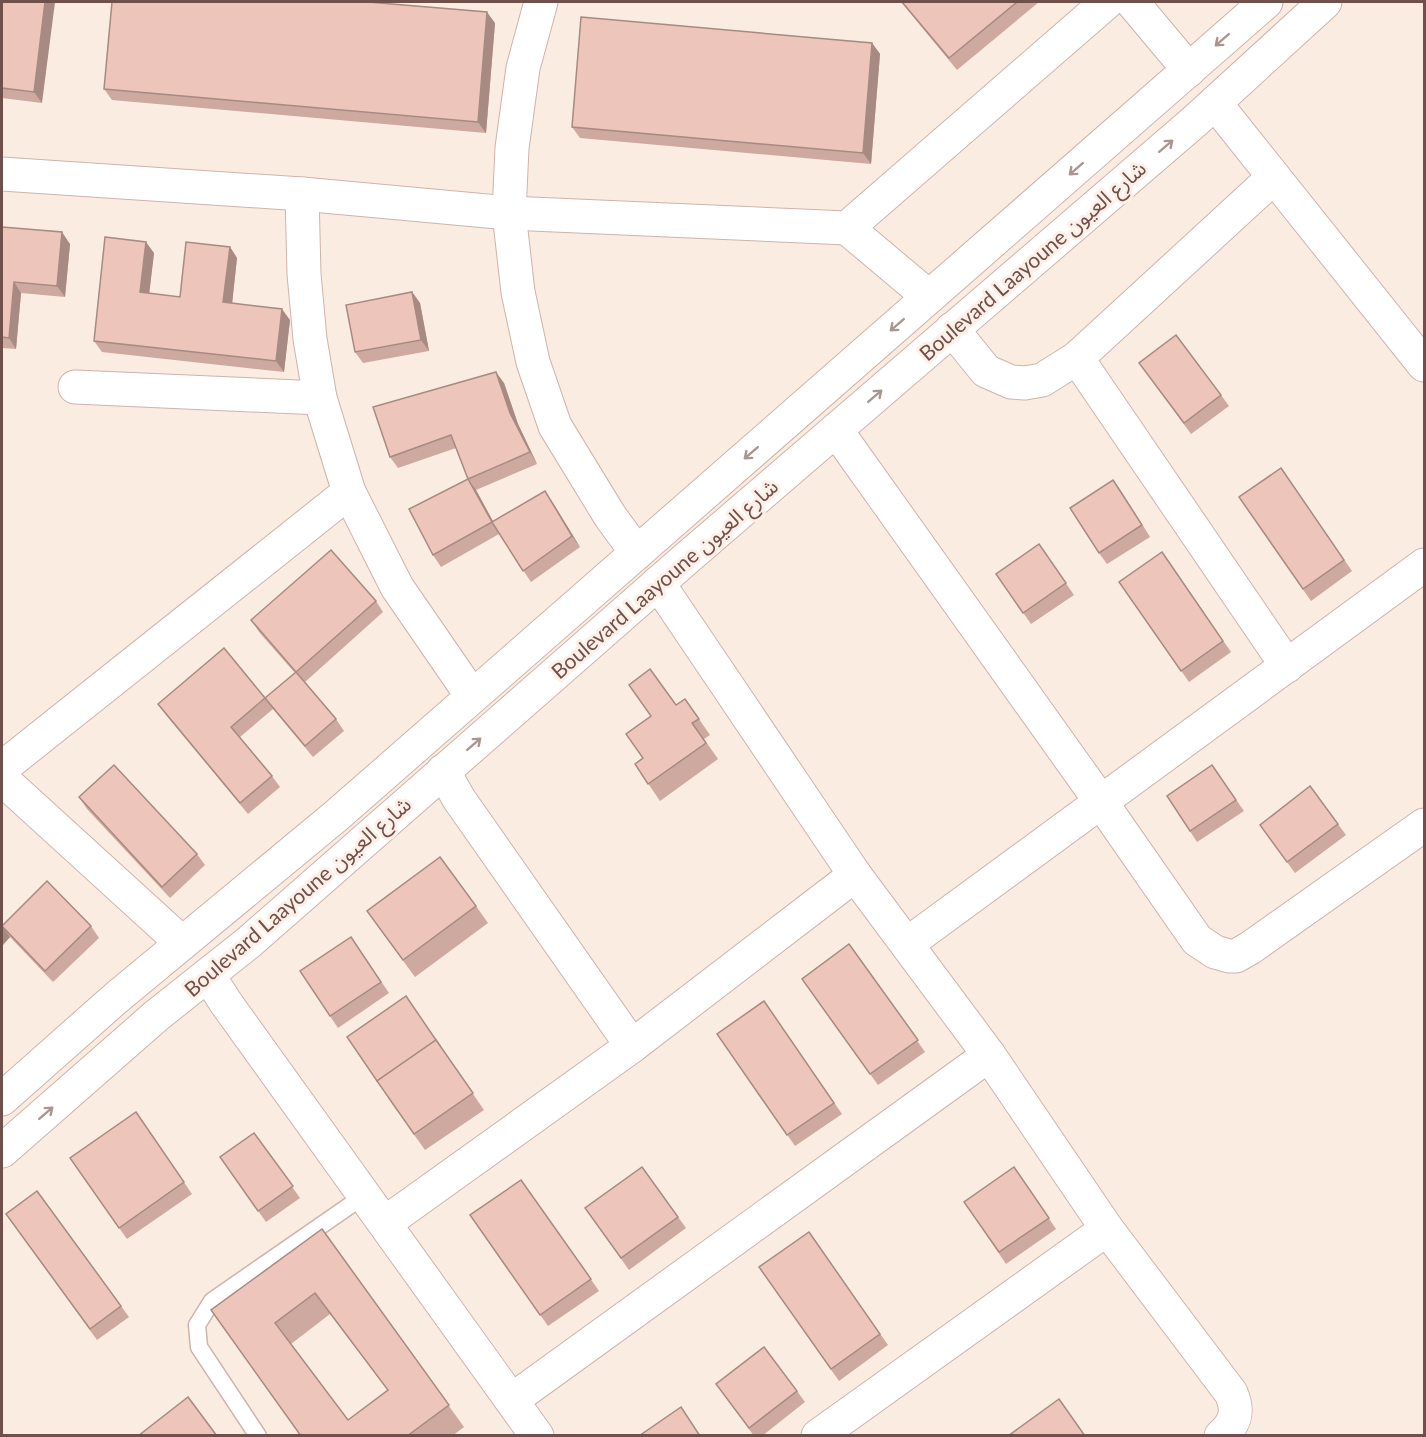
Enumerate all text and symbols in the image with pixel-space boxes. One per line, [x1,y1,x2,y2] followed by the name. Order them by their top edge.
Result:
[1215,33,1230,47] one-way arrow
[1158,139,1174,152] one-way arrow
[914,155,1153,368] street label: Boulevard Laayoune شارع العيون
[1068,162,1083,176] one-way arrow
[890,318,905,332] one-way arrow
[867,389,882,403] one-way arrow
[743,446,758,460] one-way arrow
[546,473,785,686] street label: Boulevard Laayoune شارع العيون
[466,737,481,751] one-way arrow
[179,791,418,1004] street label: Boulevard Laayoune شارع العيون
[38,1106,53,1120] one-way arrow

